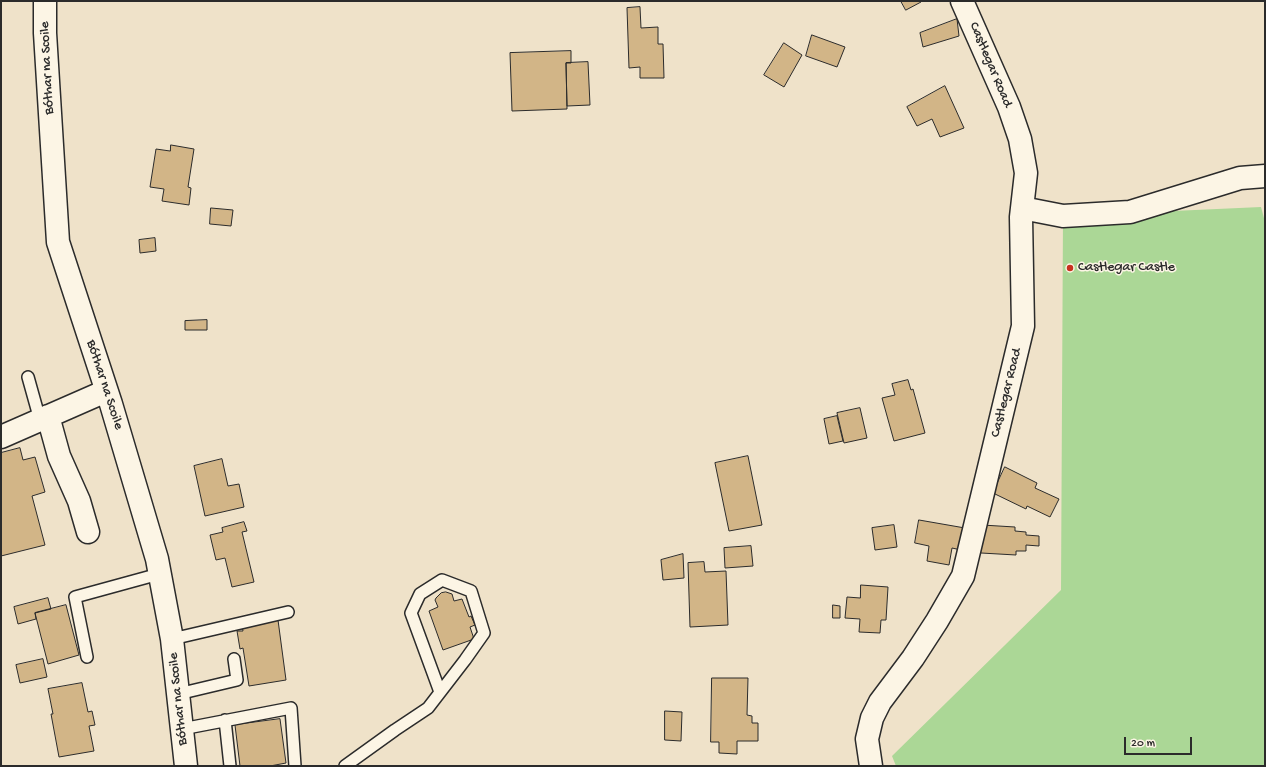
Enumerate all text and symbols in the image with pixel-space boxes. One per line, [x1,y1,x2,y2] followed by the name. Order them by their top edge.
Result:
[964,20,1016,110] street label: Castlegar Road
[37,21,59,115] street label: Bóthar na Scoile
[1078,260,1175,276] place label: Castlegar Castle
[1065,263,1075,273] marker: Castlegar Castle
[82,338,126,432] street label: Bóthar na Scoile
[988,347,1026,439] street label: Castlegar Road
[166,652,192,746] street label: Bóthar na Scoile
[1126,729,1194,755] scale bar
[1131,737,1155,751] text: 20 m

